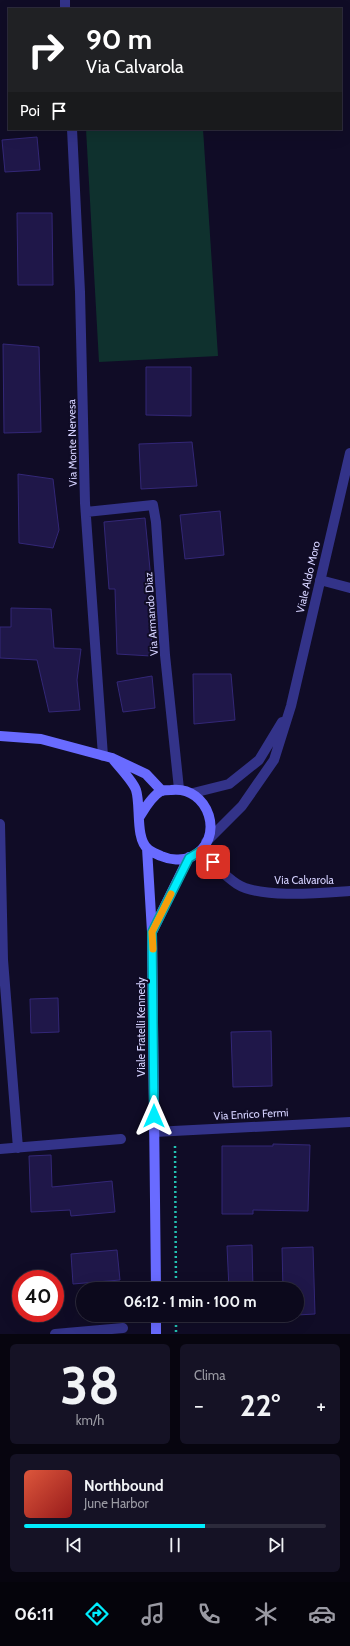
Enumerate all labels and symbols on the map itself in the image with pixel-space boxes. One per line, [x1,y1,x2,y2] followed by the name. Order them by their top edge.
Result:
[64,398,80,487] street label: Via Monte Nervesa
[293,540,323,614] street label: Viale Aldo Moro
[141,572,161,656] street label: Via Armando Diaz
[196,845,230,879] pin
[274,873,335,887] street label: Via Calvarola
[134,977,148,1077] street label: Viale Fratelli Kennedy
[133,1095,175,1137] position arrow
[213,1105,289,1123] street label: Via Enrico Fermi
[12,1270,64,1322] speed limit sign: 40

